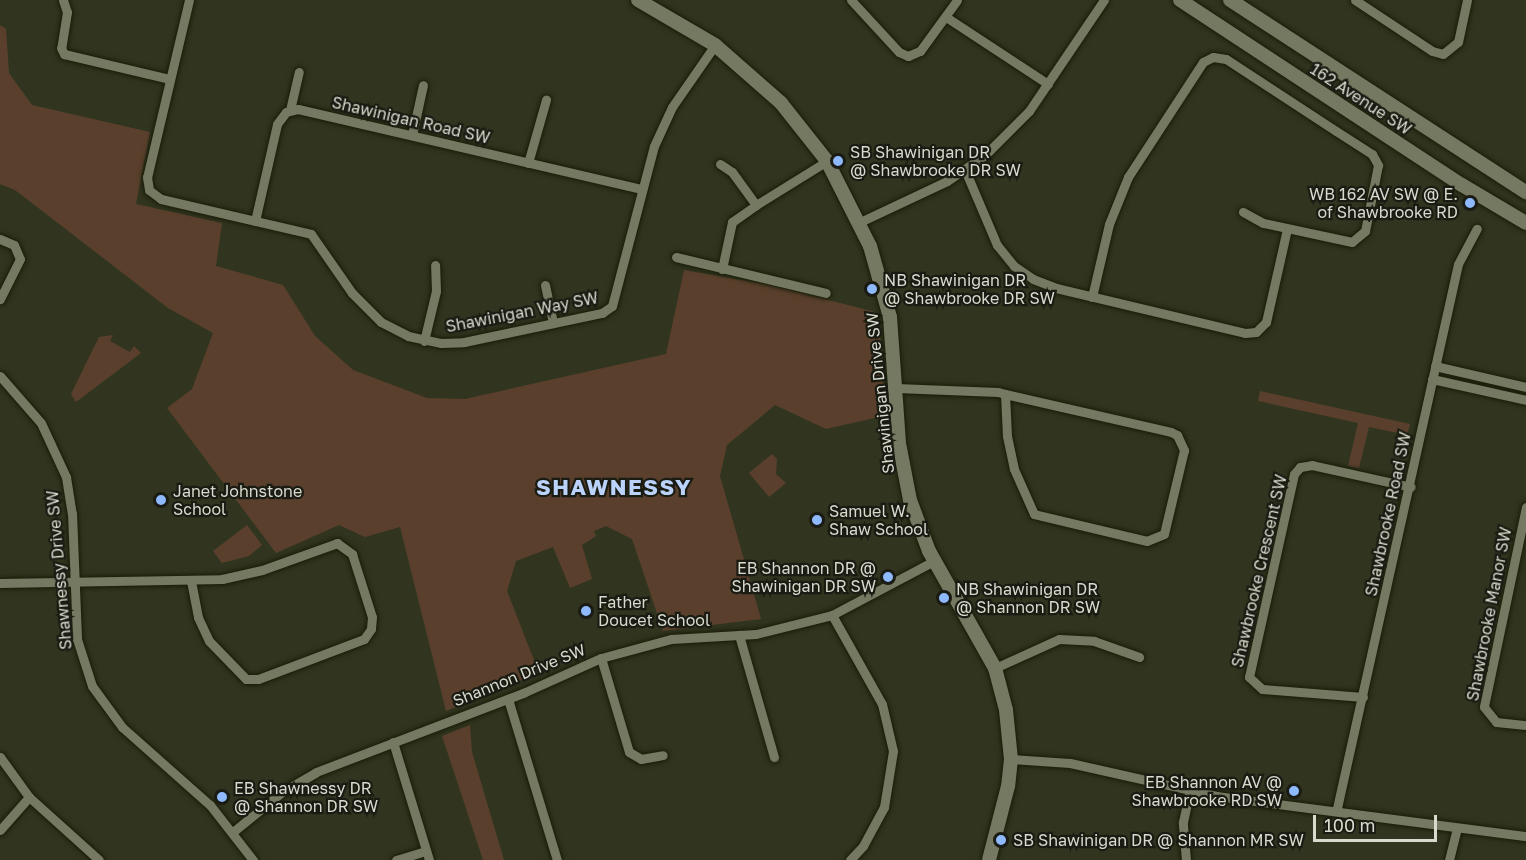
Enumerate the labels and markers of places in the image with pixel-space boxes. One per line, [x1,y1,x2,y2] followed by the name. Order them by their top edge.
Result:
[850,142,1021,180] place label: SB Shawinigan DR @ Shawbrooke DR SW
[831,154,845,168] marker: SB Shawinigan DR @ Shawbrooke DR SW
[1309,184,1458,222] place label: WB 162 AV SW @ E. of Shawbrooke RD
[1463,196,1477,210] marker: WB 162 AV SW @ E. of Shawbrooke RD
[884,270,1055,308] place label: NB Shawinigan DR @ Shawbrooke DR SW
[865,282,879,296] marker: NB Shawinigan DR @ Shawbrooke DR SW
[173,481,302,519] place label: Janet Johnstone School
[154,493,168,507] marker: Janet Johnstone School
[829,501,928,539] place label: Samuel W. Shaw School
[810,513,824,527] marker: Samuel W. Shaw School
[731,558,876,596] place label: EB Shannon DR @ Shawinigan DR SW
[881,570,895,584] marker: EB Shannon DR @ Shawinigan DR SW
[956,579,1100,617] place label: NB Shawinigan DR @ Shannon DR SW
[937,591,951,605] marker: NB Shawinigan DR @ Shannon DR SW
[598,592,710,630] place label: Father Doucet School
[579,604,593,618] marker: Father Doucet School
[1131,772,1282,810] place label: EB Shannon AV @ Shawbrooke RD SW
[234,778,378,816] place label: EB Shawnessy DR @ Shannon DR SW
[1287,784,1301,798] marker: EB Shannon AV @ Shawbrooke RD SW
[215,790,229,804] marker: EB Shawnessy DR @ Shannon DR SW
[1013,830,1304,850] place label: SB Shawinigan DR @ Shannon MR SW
[994,833,1008,847] marker: SB Shawinigan DR @ Shannon MR SW

